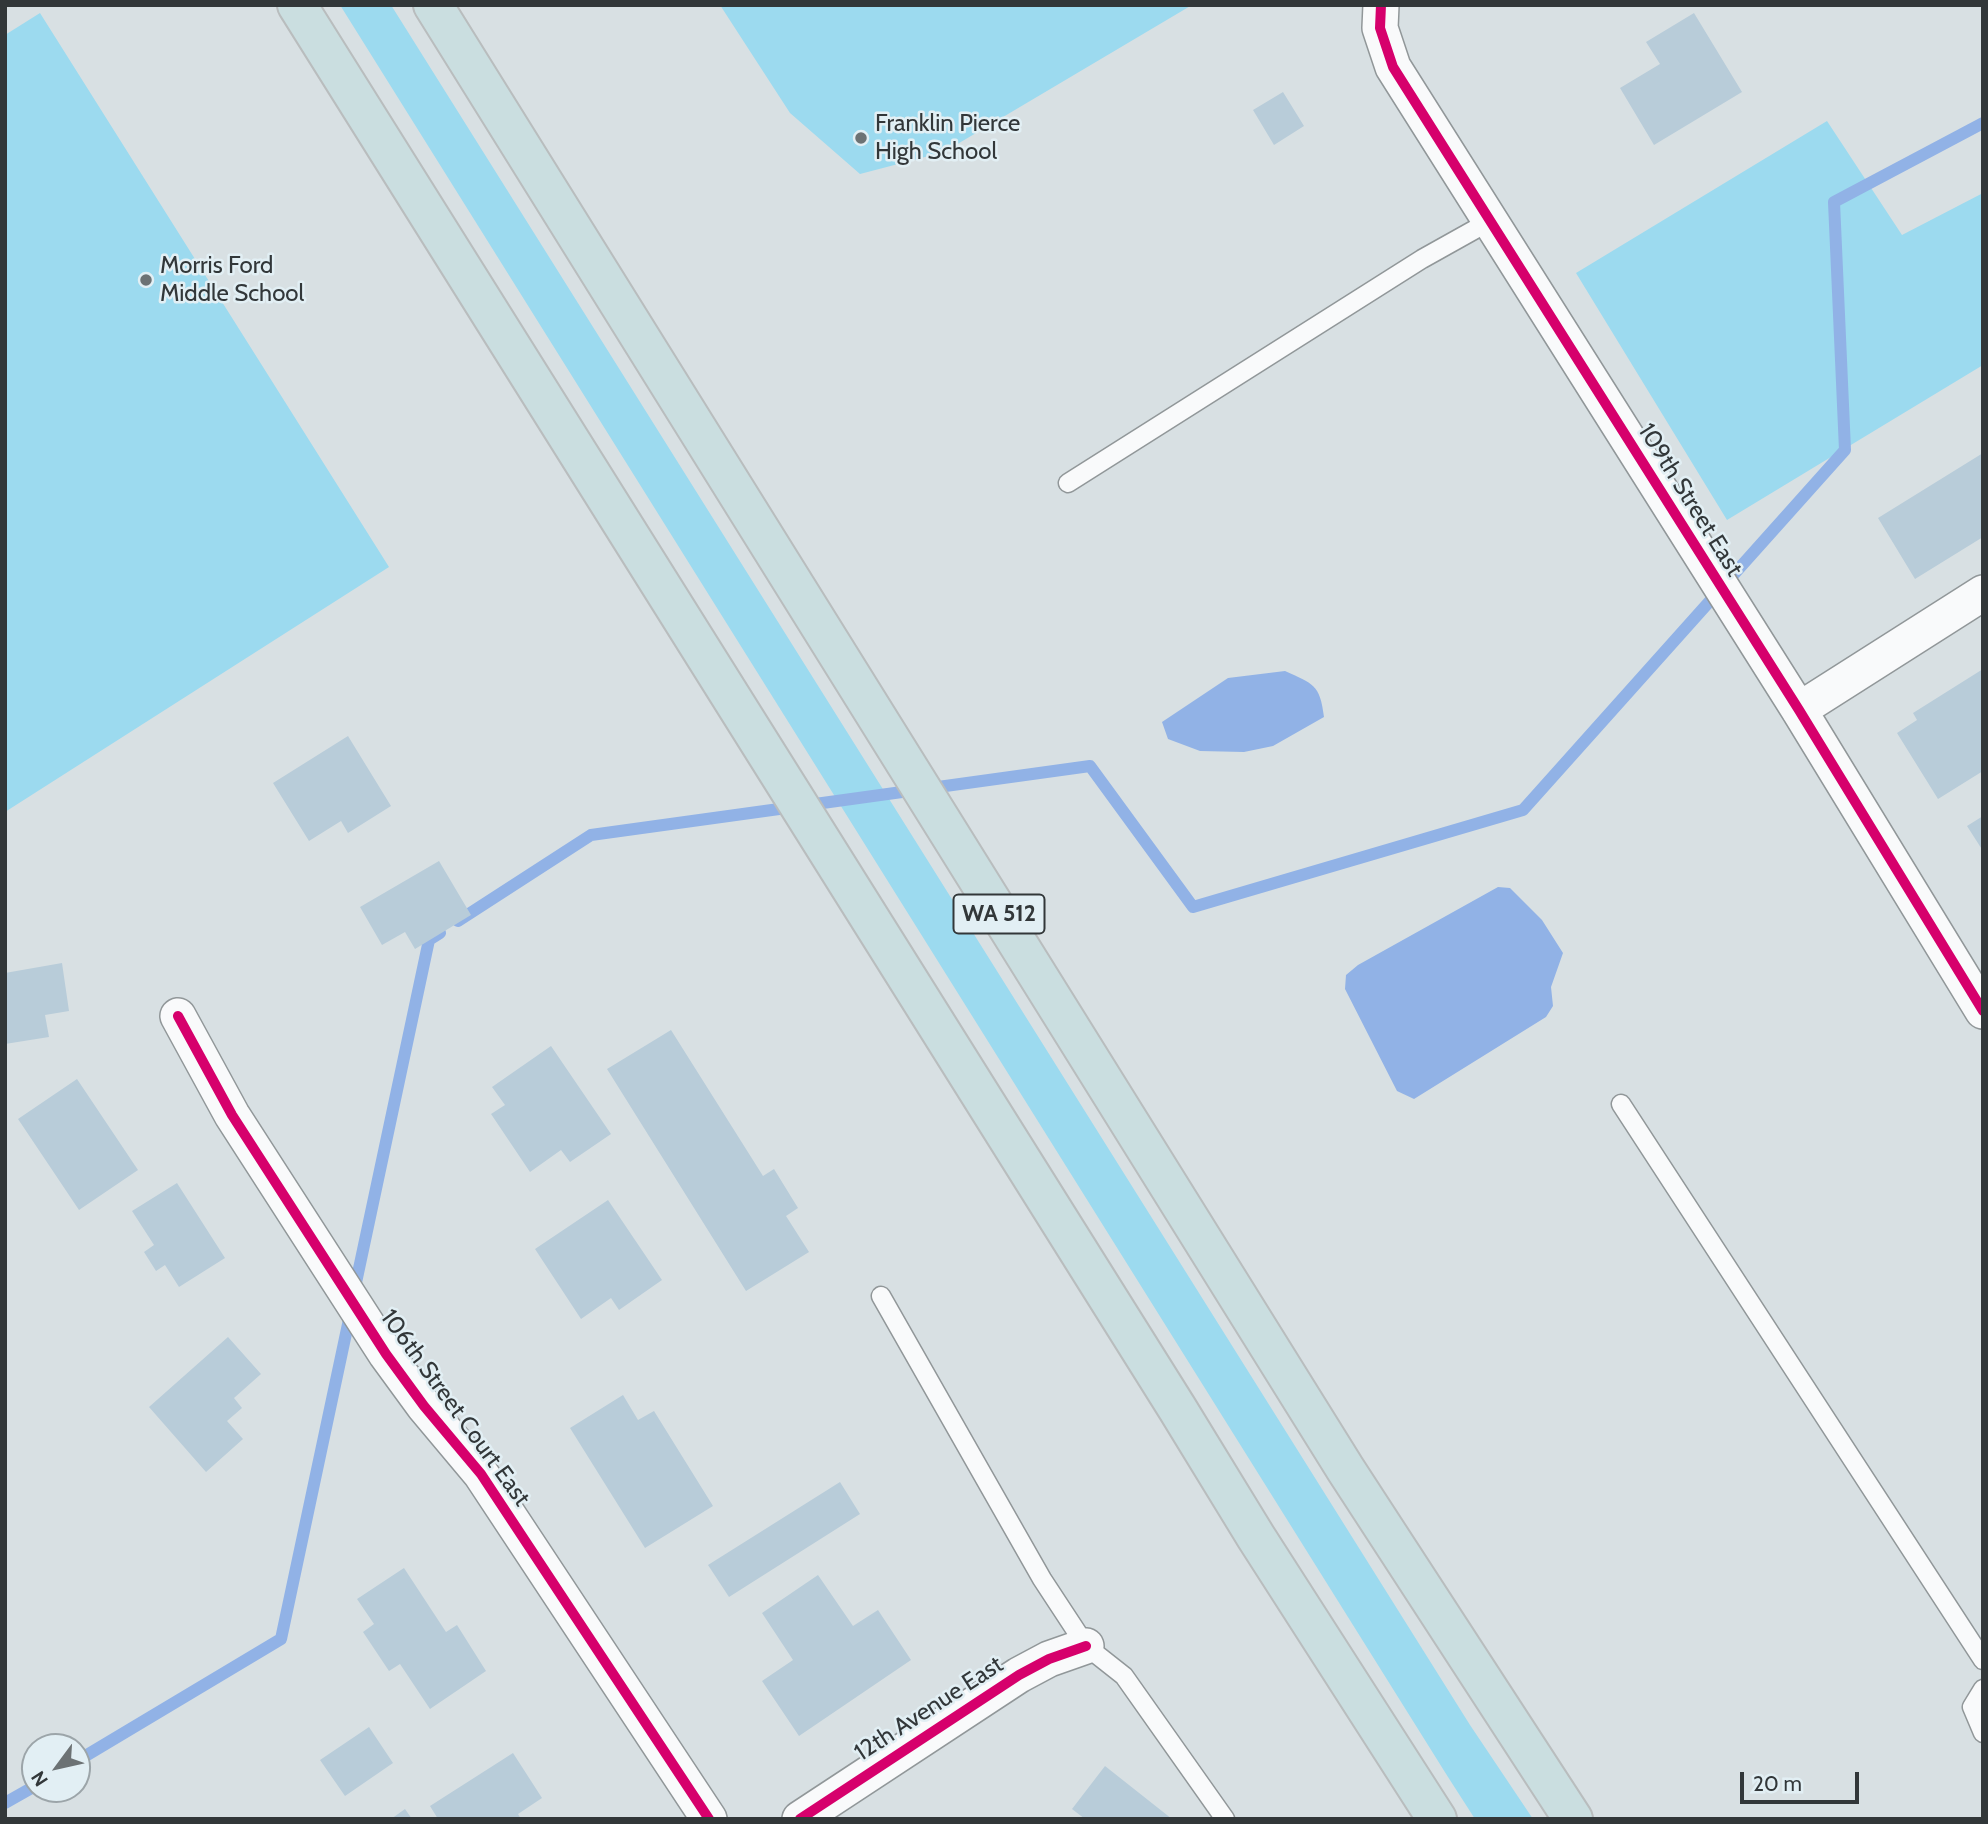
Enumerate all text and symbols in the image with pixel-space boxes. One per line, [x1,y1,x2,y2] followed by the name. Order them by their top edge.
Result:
[875,110,1020,166] place label: Franklin Pierce High School
[853,130,869,146] marker: Franklin Pierce High School
[160,252,304,308] place label: Morris Ford Middle School
[138,272,154,288] marker: Morris Ford Middle School
[1632,418,1748,582] street label: 109th Street East
[954,894,1044,934] road number: WA 512
[374,1304,536,1512] street label: 106th Street Court East
[849,1650,1009,1768] street label: 12th Avenue East
[21,1733,91,1803] north arrow
[1743,1758,1862,1802] scale bar
[26,1767,53,1791] text: N
[1753,1771,1802,1796] text: 20 m

